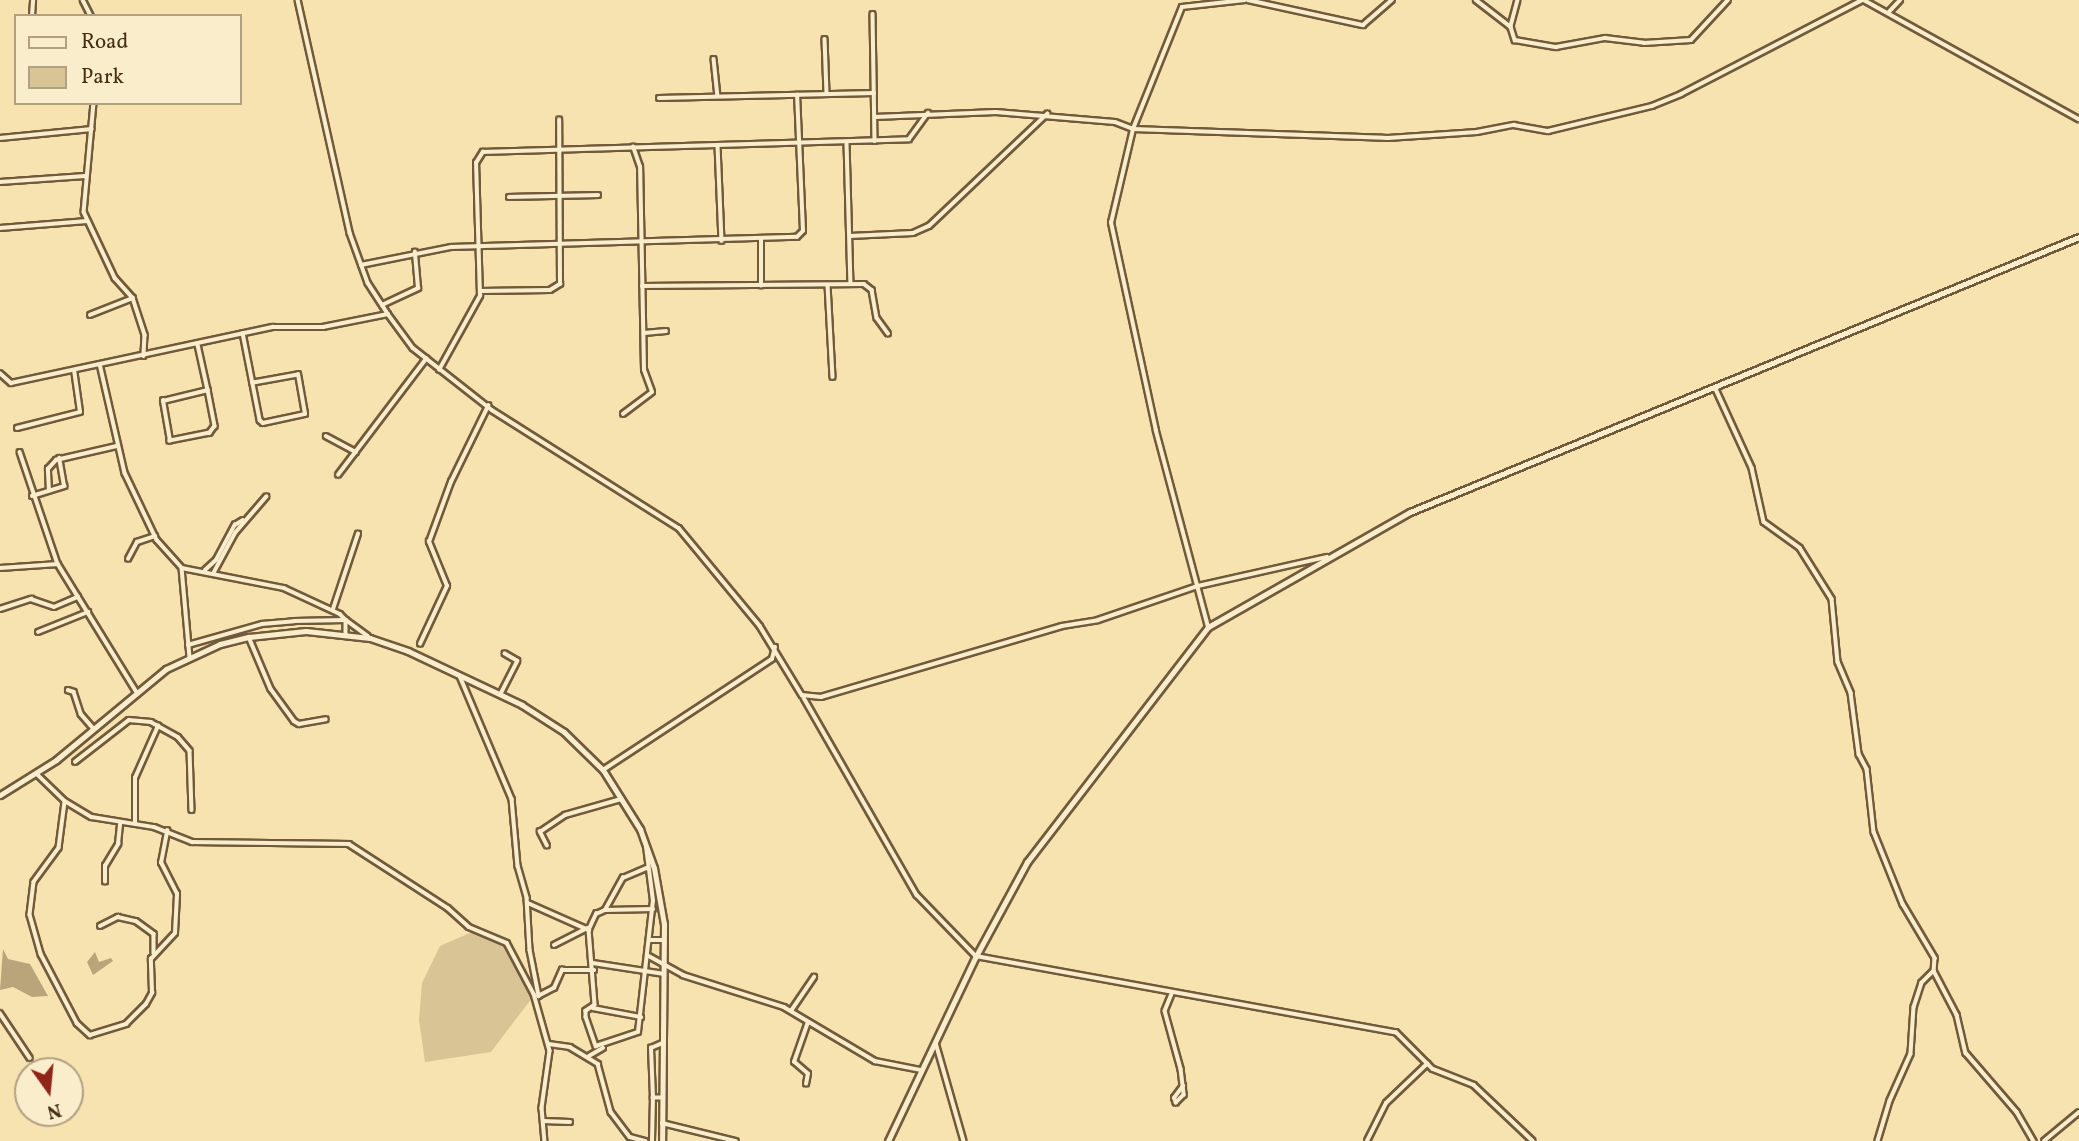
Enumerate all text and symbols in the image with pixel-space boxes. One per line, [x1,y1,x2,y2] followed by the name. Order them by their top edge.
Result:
[14,14,242,105] legend
[81,28,128,57] text: Road
[81,63,124,92] text: Park
[14,1057,84,1127] north arrow
[44,1096,64,1125] text: N

